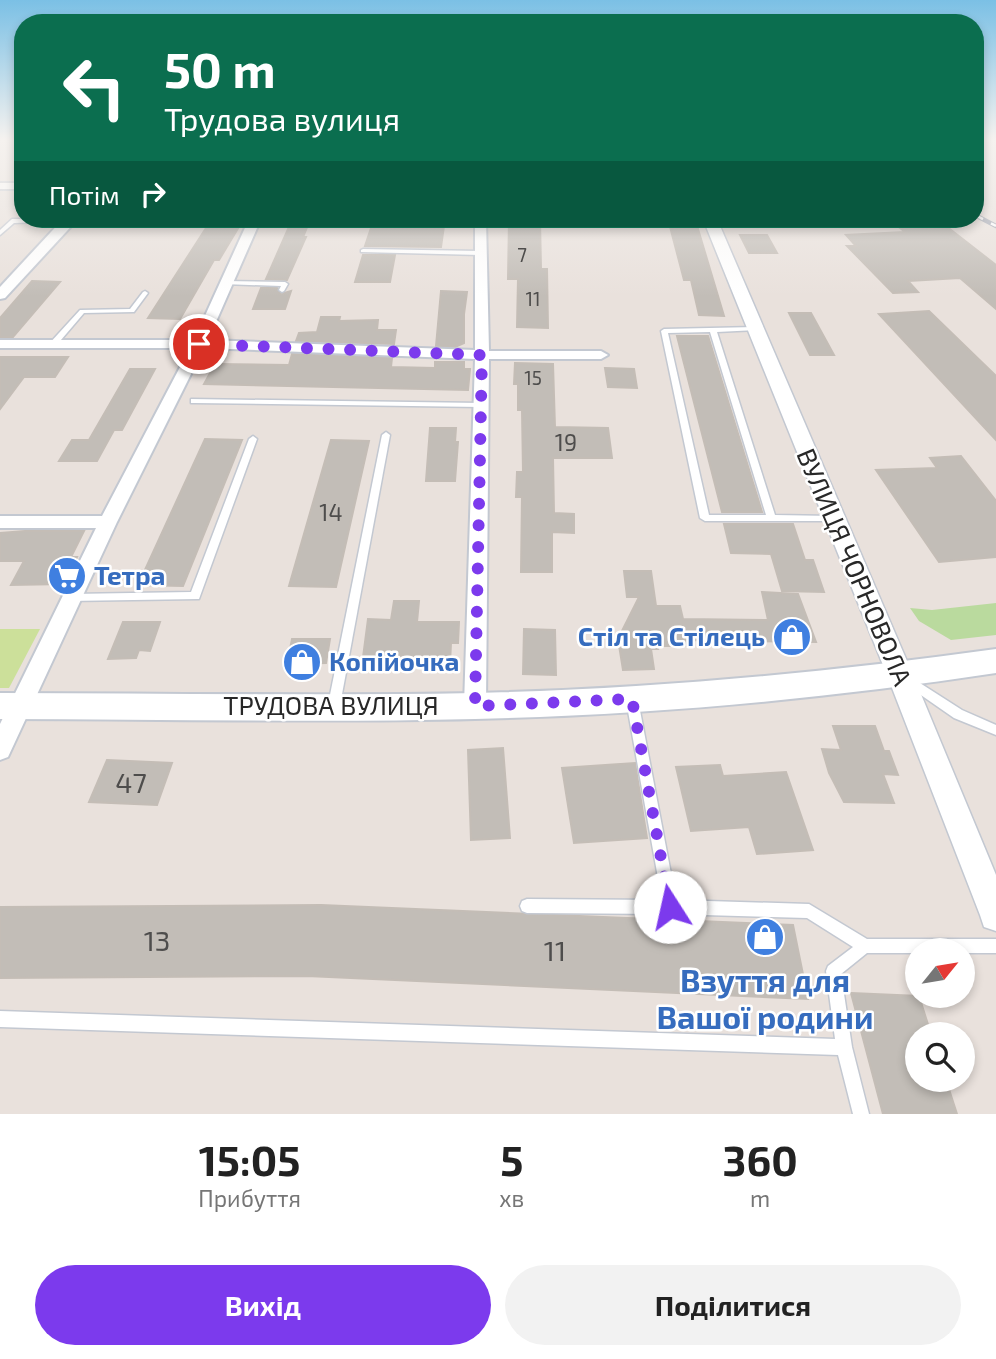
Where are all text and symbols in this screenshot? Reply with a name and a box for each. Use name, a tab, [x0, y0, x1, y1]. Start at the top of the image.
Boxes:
text: 50 m	[164, 39, 276, 98]
icon: left	[49, 42, 140, 133]
text: Трудова вулиця	[164, 99, 400, 137]
icon: right	[134, 175, 172, 213]
text: Потім	[49, 179, 120, 210]
house number: 7	[517, 243, 527, 266]
house number: 11	[525, 287, 541, 310]
pin	[169, 314, 229, 374]
icon: arrive	[180, 325, 218, 363]
house number: 15	[524, 366, 542, 389]
house number: 19	[555, 428, 577, 456]
street label: ВУЛИЦЯ ЧОРНОВОЛА	[791, 443, 919, 689]
house number: 14	[319, 498, 343, 526]
supermarket icon: Тетра	[46, 555, 88, 597]
place label: Тетра	[94, 559, 165, 590]
shop icon: Стіл та Стілець	[771, 616, 813, 658]
place label: Стіл та Стілець	[578, 620, 765, 651]
shop icon: Копійочка	[281, 641, 323, 683]
place label: Копійочка	[329, 645, 459, 676]
street label: ТРУДОВА ВУЛИЦЯ	[223, 689, 439, 720]
house number: 47	[115, 765, 147, 799]
position arrow	[633, 870, 707, 944]
shop icon: Взуття для Вашої родини	[744, 916, 786, 958]
house number: 13	[144, 923, 170, 957]
house number: 11	[544, 933, 566, 967]
north arrow	[905, 938, 975, 1008]
map controls	[905, 938, 975, 1092]
place label: Взуття для Вашої родини	[657, 960, 873, 1035]
button: search	[905, 1022, 975, 1092]
text: 15:05	[199, 1134, 301, 1184]
text: 5	[500, 1134, 523, 1184]
text: 360	[723, 1134, 798, 1184]
text: Прибуття	[198, 1184, 301, 1212]
text: хв	[499, 1184, 524, 1212]
text: m	[750, 1184, 770, 1212]
button: Вихід	[35, 1265, 491, 1345]
button: Поділитися	[505, 1265, 961, 1345]

